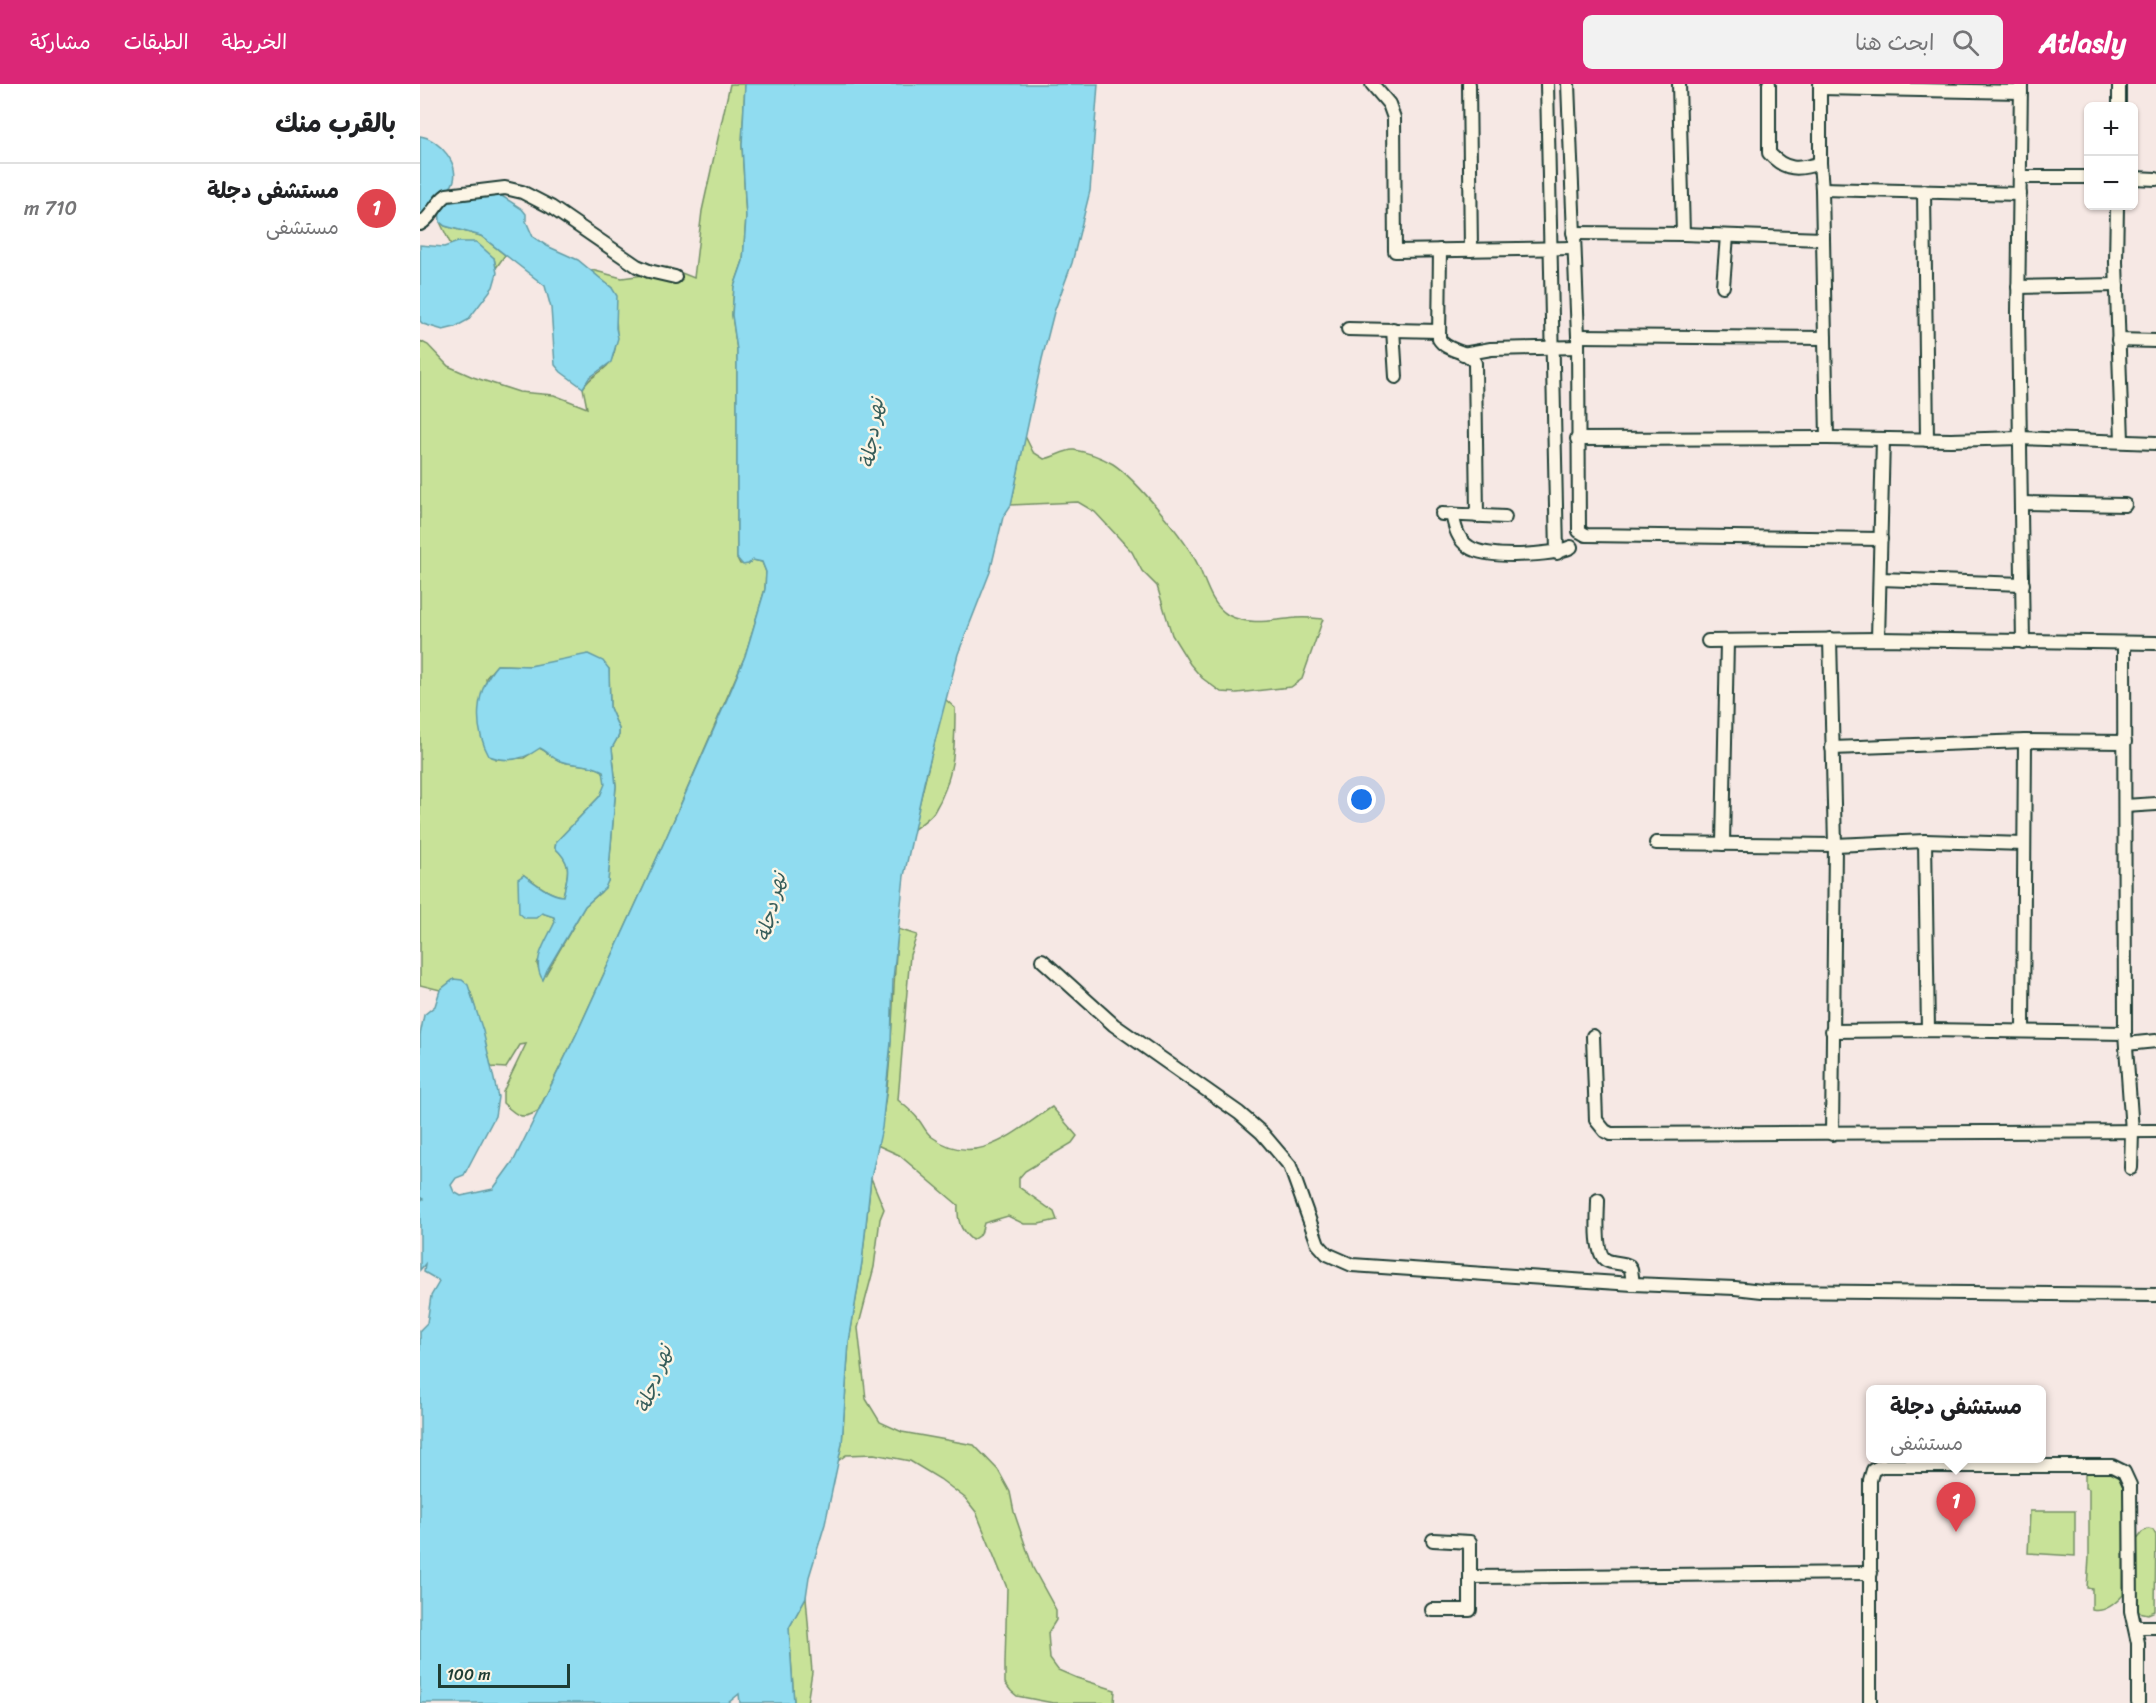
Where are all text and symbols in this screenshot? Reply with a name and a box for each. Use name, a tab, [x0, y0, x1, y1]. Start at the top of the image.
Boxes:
search box	[1583, 15, 2003, 69]
text: Atlasly	[2039, 18, 2126, 67]
text: مشاركة	[30, 23, 91, 61]
text: الطبقات	[124, 23, 189, 61]
text: الخريطة	[222, 23, 287, 61]
text: ابحث هنا	[1855, 23, 1934, 62]
icon: search	[1949, 26, 1982, 59]
text: بالقرب منك	[275, 100, 396, 146]
map controls	[2084, 102, 2138, 210]
button: +	[2084, 102, 2138, 156]
button: −	[2084, 156, 2138, 210]
text: مستشفى دجلة	[207, 171, 339, 210]
text: 710 m	[24, 191, 77, 226]
text: 1	[372, 191, 381, 226]
text: مستشفى	[266, 210, 339, 245]
water label: نهر دجلة	[850, 393, 895, 470]
your location	[1347, 785, 1376, 814]
water label: نهر دجلة	[746, 866, 797, 945]
water label: نهر دجلة	[626, 1338, 683, 1418]
popup	[1866, 1385, 2046, 1463]
text: مستشفى دجلة	[1890, 1387, 2022, 1426]
text: مستشفى	[1890, 1426, 1963, 1461]
pin: 1	[1936, 1482, 1976, 1532]
text: 100 m	[447, 1660, 491, 1689]
scale bar	[438, 1661, 570, 1688]

